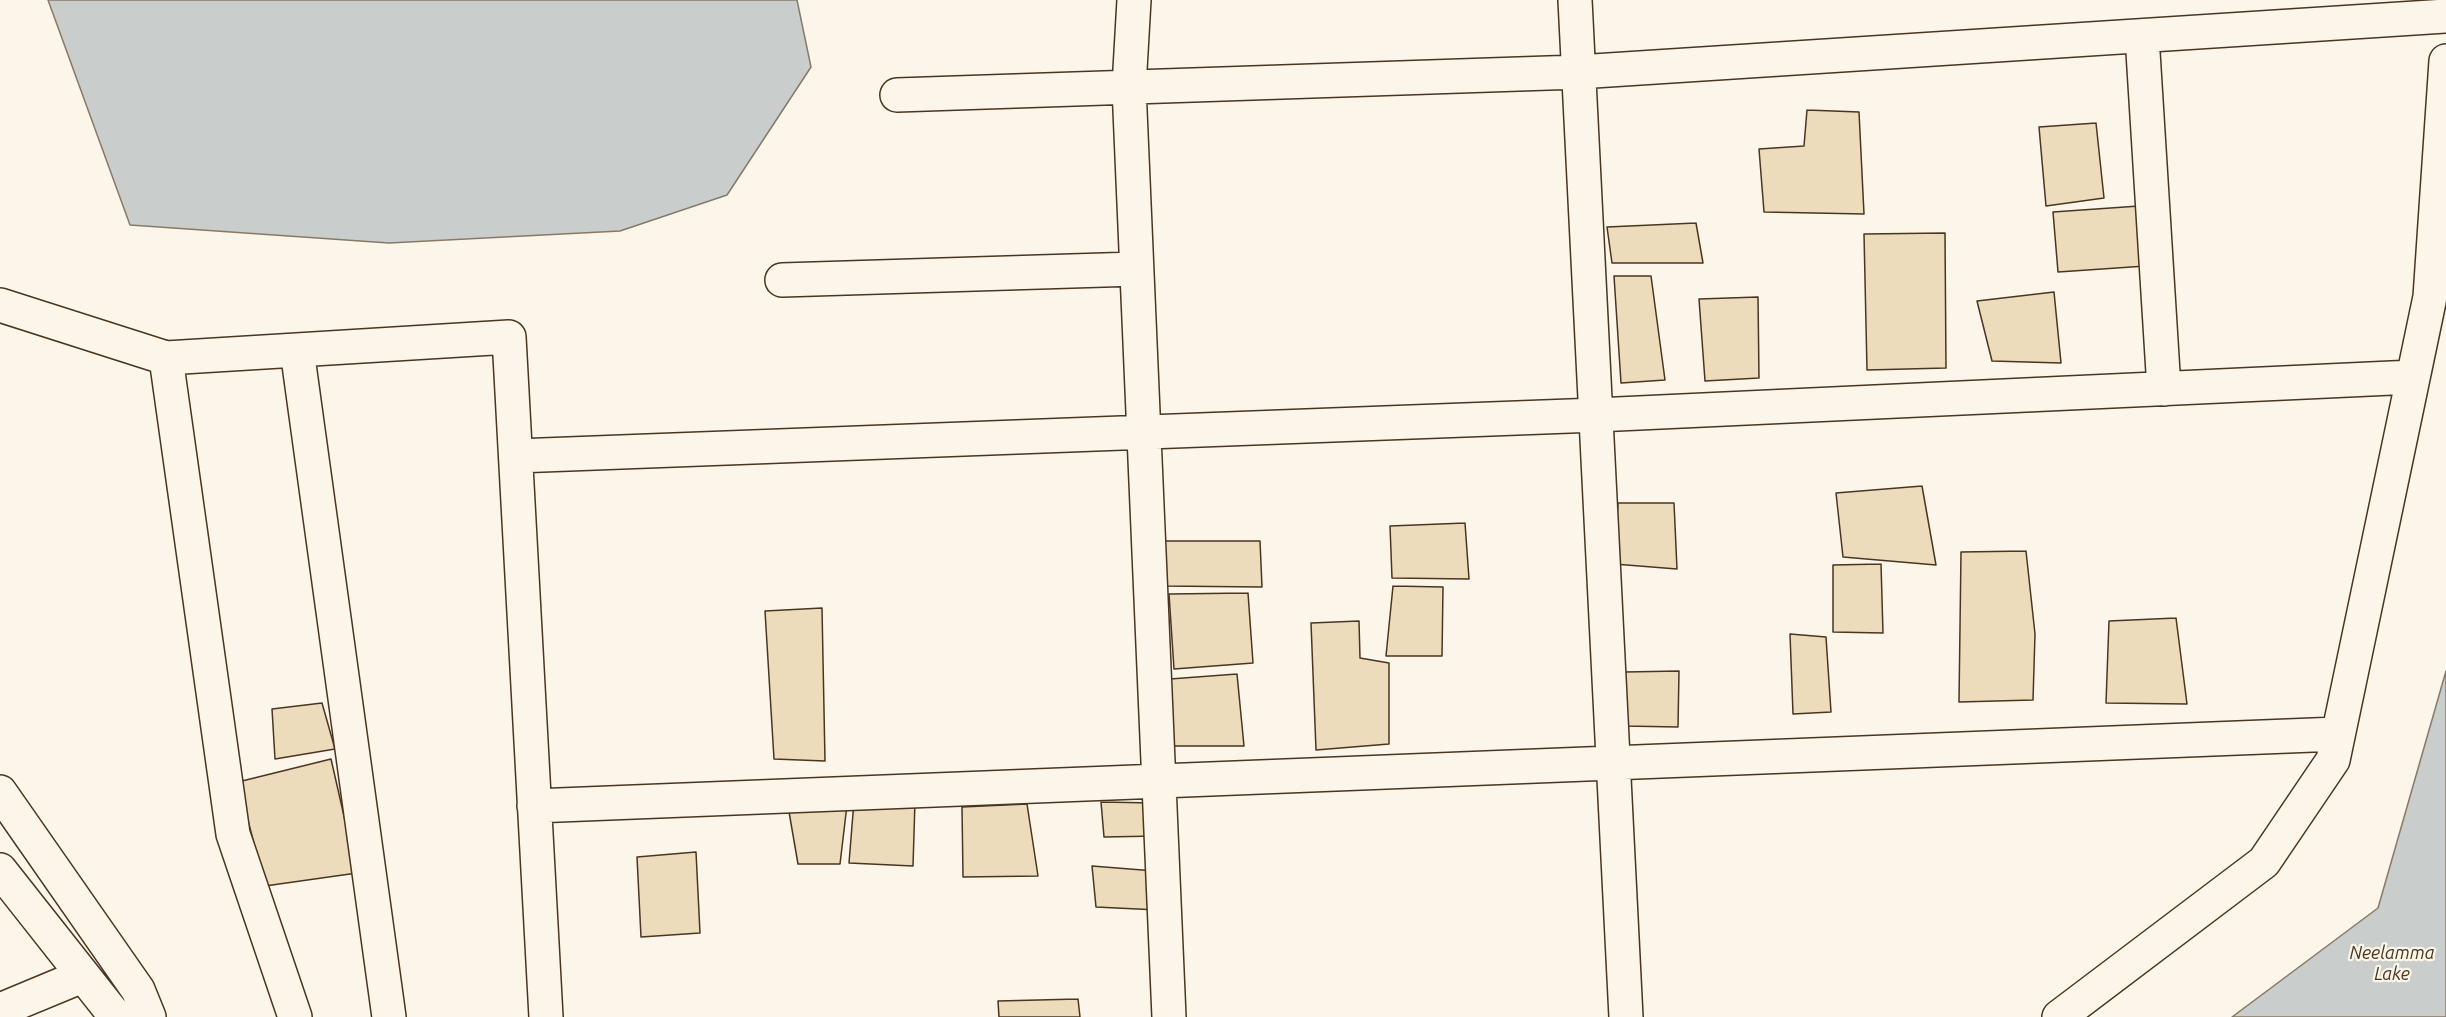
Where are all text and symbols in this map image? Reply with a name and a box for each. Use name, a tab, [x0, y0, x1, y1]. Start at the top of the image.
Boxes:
water label: Neelamma Lake	[2350, 942, 2434, 984]

